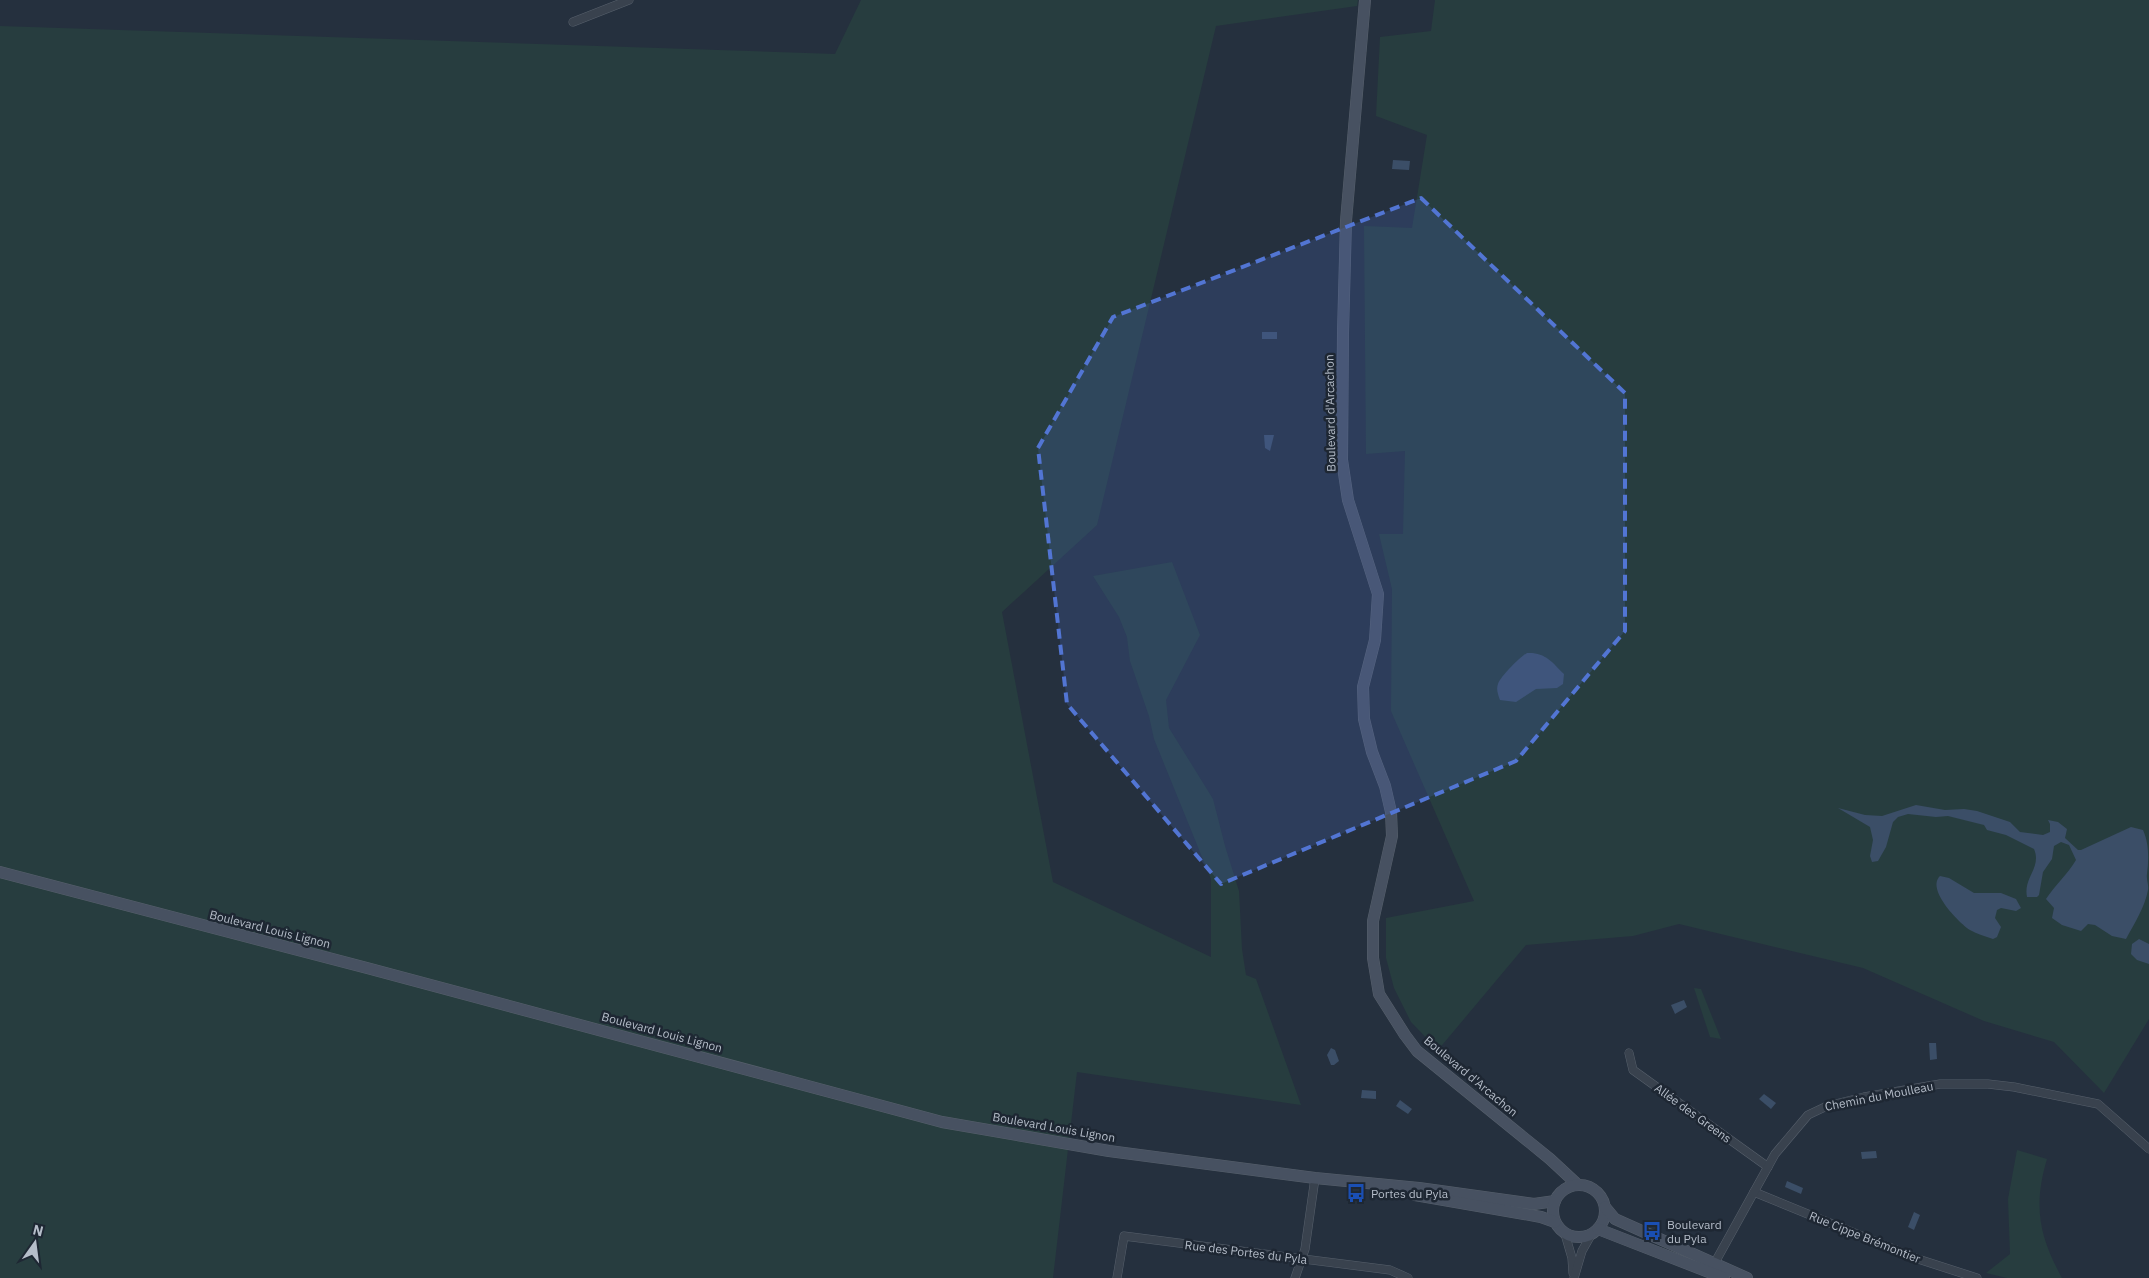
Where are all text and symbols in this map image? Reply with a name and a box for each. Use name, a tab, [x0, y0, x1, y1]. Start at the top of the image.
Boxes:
street label: Boulevard d'Arcachon	[1321, 354, 1339, 472]
street label: Boulevard Louis Lignon	[208, 907, 332, 951]
street label: Boulevard Louis Lignon	[600, 1009, 724, 1055]
street label: Boulevard d'Arcachon	[1421, 1032, 1521, 1120]
street label: Chemin du Moulleau	[1824, 1078, 1934, 1114]
street label: Allée des Greens	[1652, 1080, 1734, 1146]
street label: Boulevard Louis Lignon	[992, 1109, 1116, 1145]
bus stop icon: Portes du Pyla	[1345, 1182, 1367, 1204]
place label: Portes du Pyla	[1371, 1186, 1449, 1201]
street label: Rue Cippe Brémontier	[1807, 1208, 1923, 1266]
place label: Boulevard du Pyla	[1667, 1217, 1722, 1246]
north arrow	[10, 1218, 60, 1268]
text: N	[31, 1220, 45, 1240]
bus stop icon: Boulevard du Pyla	[1641, 1220, 1663, 1242]
street label: Rue des Portes du Pyla	[1184, 1237, 1309, 1267]

